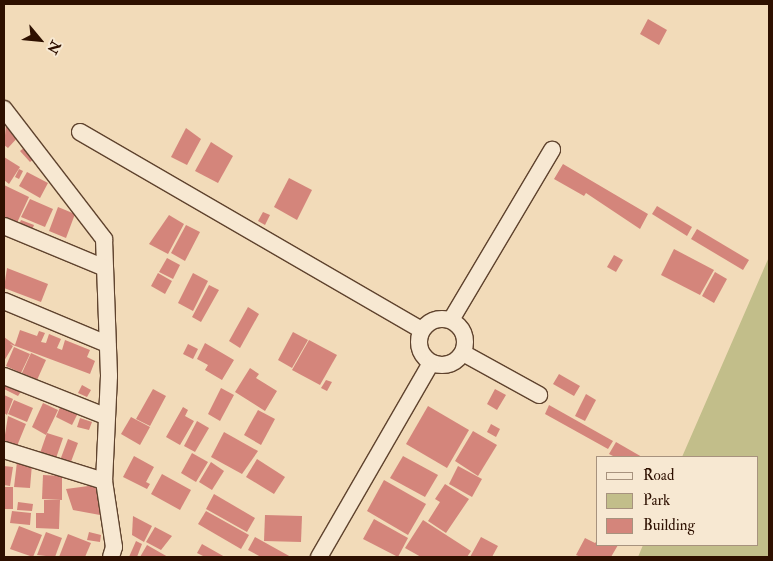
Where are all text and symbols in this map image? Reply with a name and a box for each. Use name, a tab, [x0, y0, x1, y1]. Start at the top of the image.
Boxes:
north arrow	[15, 15, 65, 65]
text: N	[43, 38, 64, 57]
legend	[596, 456, 758, 546]
text: Road	[643, 466, 674, 485]
text: Park	[643, 491, 670, 510]
text: Building	[643, 516, 695, 535]

